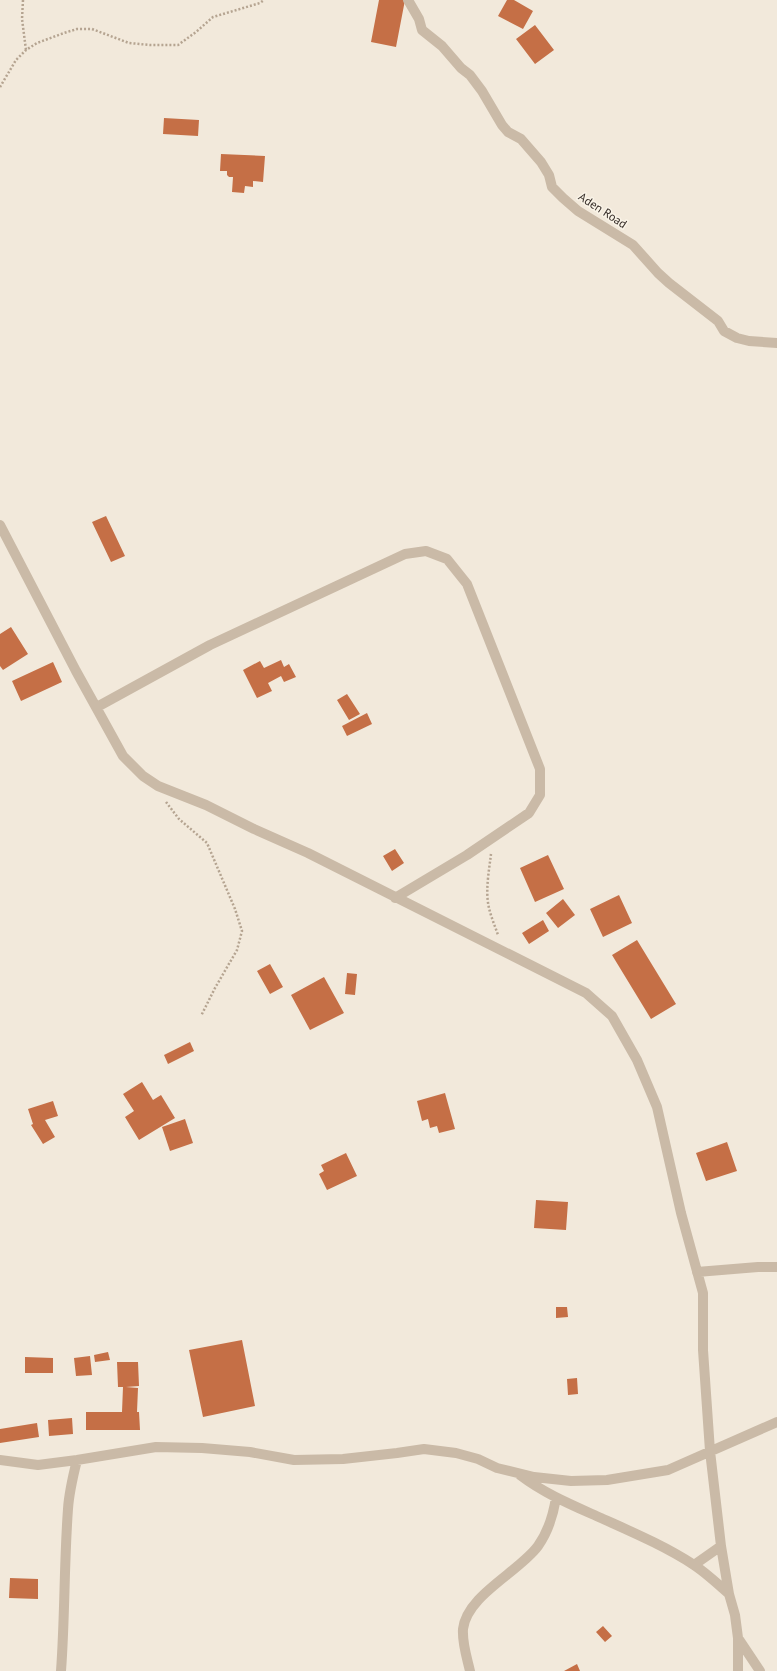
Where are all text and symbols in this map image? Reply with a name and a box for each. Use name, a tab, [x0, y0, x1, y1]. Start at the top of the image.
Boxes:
street label: Aden Road	[576, 189, 630, 231]

